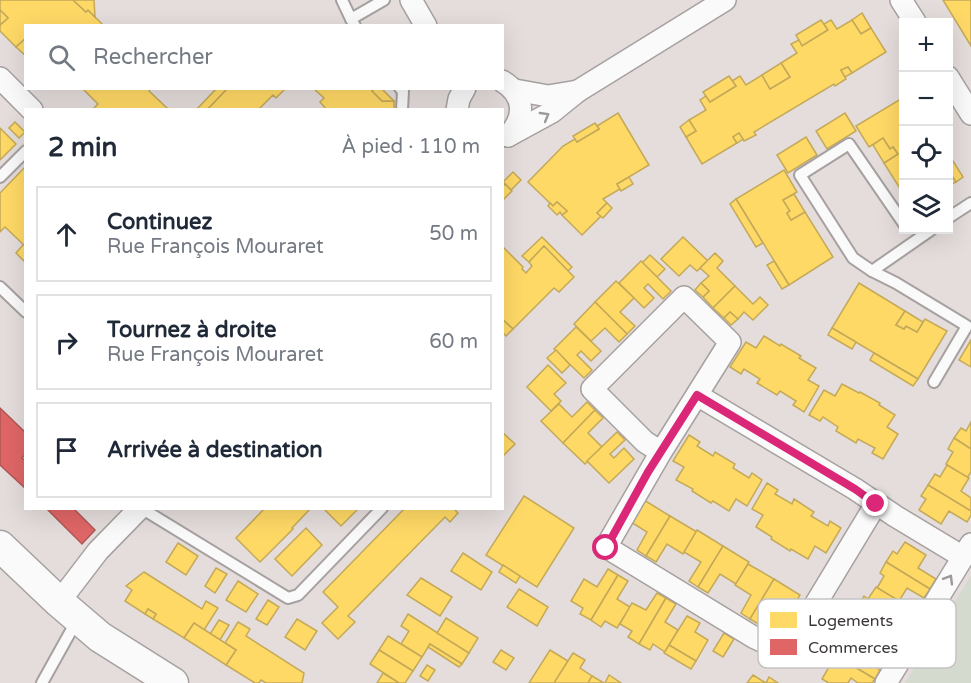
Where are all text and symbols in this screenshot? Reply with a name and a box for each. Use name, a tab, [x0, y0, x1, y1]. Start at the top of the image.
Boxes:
map controls	[899, 18, 953, 234]
button: +	[899, 18, 953, 72]
search box	[24, 24, 504, 90]
icon: search	[45, 41, 78, 74]
text: Rechercher	[93, 44, 213, 70]
button: −	[899, 72, 953, 126]
one-way arrow	[539, 112, 549, 123]
button: locate	[899, 126, 953, 180]
text: 2 min	[48, 132, 117, 163]
text: À pied · 110 m	[342, 135, 480, 159]
button: layers	[899, 180, 953, 234]
text: Continuez	[107, 209, 212, 235]
icon: ahead	[50, 218, 83, 251]
text: 50 m	[429, 222, 478, 246]
text: Rue François Mouraret	[107, 235, 324, 259]
text: Tournez à droite	[107, 317, 276, 343]
icon: right	[50, 326, 83, 359]
text: 60 m	[429, 330, 478, 354]
text: Rue François Mouraret	[107, 343, 324, 367]
icon: arrive	[50, 434, 83, 467]
text: Arrivée à destination	[107, 437, 323, 463]
route end	[862, 490, 888, 516]
route start	[592, 534, 618, 560]
one-way arrow	[942, 575, 954, 585]
legend	[758, 599, 956, 668]
text: Logements	[808, 611, 893, 631]
text: Commerces	[808, 638, 898, 658]

